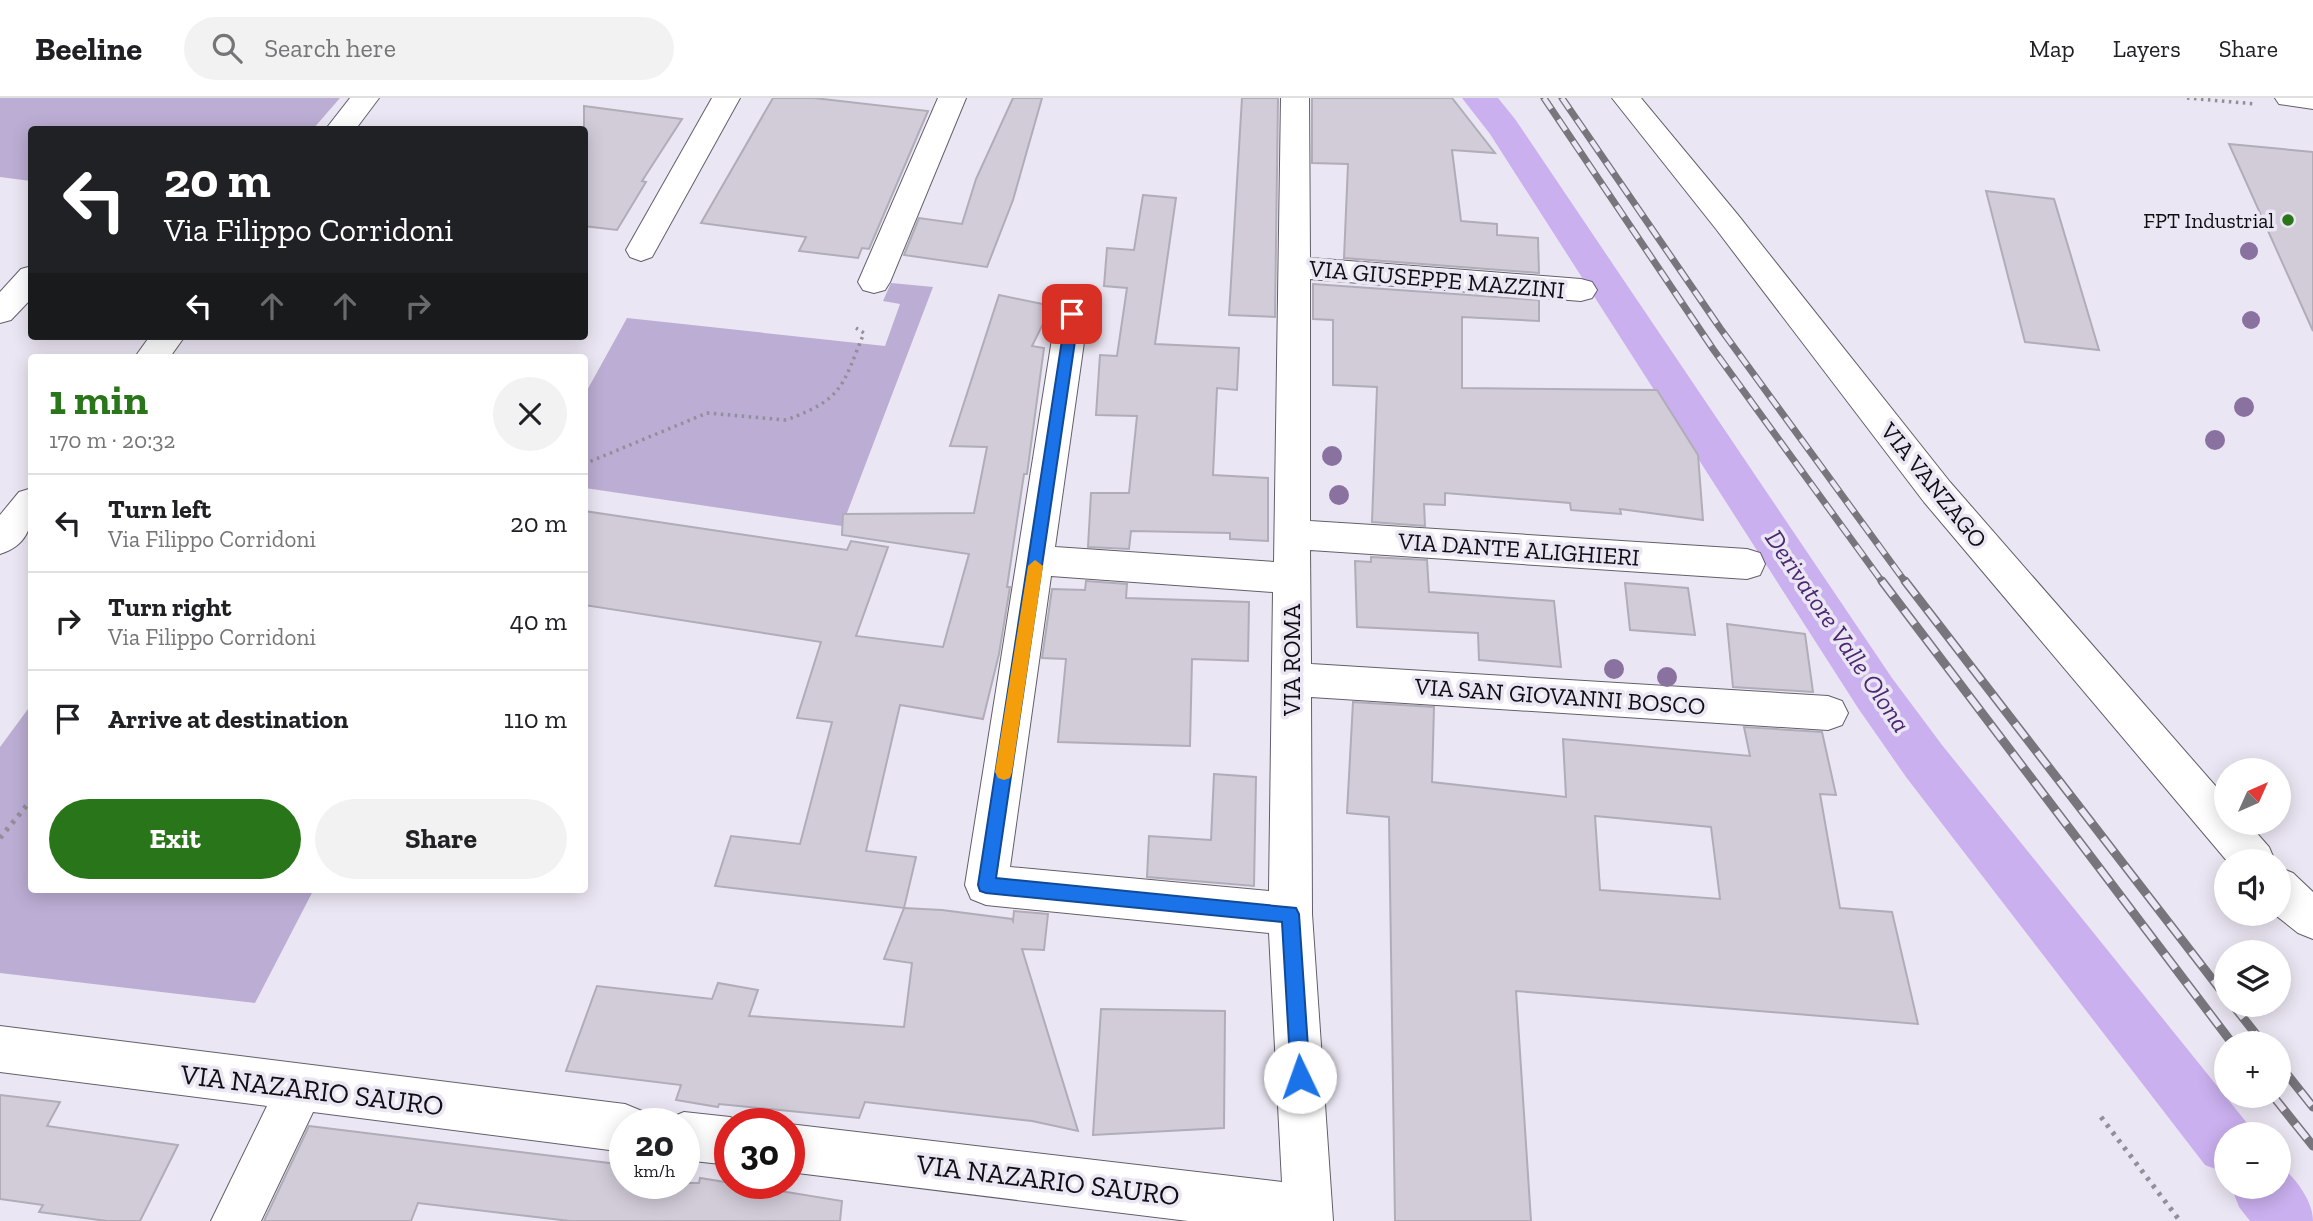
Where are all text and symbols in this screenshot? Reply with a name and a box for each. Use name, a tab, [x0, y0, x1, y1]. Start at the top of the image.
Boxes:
search box	[184, 17, 674, 80]
text: Beeline	[35, 29, 142, 68]
icon: search	[208, 29, 246, 67]
text: Search here	[264, 32, 396, 64]
text: Map	[2029, 34, 2075, 63]
text: Layers	[2113, 34, 2181, 63]
text: Share	[2219, 34, 2278, 63]
text: 20 m	[164, 151, 271, 210]
icon: left	[49, 154, 140, 245]
place label: FPT Industrial	[2143, 208, 2274, 233]
text: Via Filippo Corridoni	[164, 211, 453, 249]
marker: FPT Industrial	[2280, 212, 2296, 228]
street label: VIA GIUSEPPE MAZZINI	[1307, 253, 1566, 305]
pin	[1042, 284, 1102, 344]
icon: left	[180, 287, 218, 325]
icon: ahead	[253, 287, 291, 325]
icon: ahead	[326, 287, 364, 325]
icon: right	[399, 287, 437, 325]
icon: arrive	[1053, 295, 1091, 333]
text: 1 min	[49, 374, 148, 425]
button: close	[493, 377, 567, 451]
street label: VIA VANZAGO	[1874, 416, 1993, 553]
text: 170 m · 20:32	[49, 426, 175, 454]
text: Turn left	[108, 493, 211, 525]
icon: left	[49, 504, 87, 542]
text: 20 m	[510, 507, 567, 539]
water label: Derivatore Valle Olona	[1758, 524, 1918, 738]
text: Via Filippo Corridoni	[108, 525, 316, 553]
street label: VIA DANTE ALIGHIERI	[1396, 526, 1641, 572]
text: Turn right	[108, 591, 231, 623]
icon: right	[49, 602, 87, 640]
street label: VIA ROMA	[1277, 604, 1306, 717]
text: 40 m	[510, 605, 567, 637]
text: Via Filippo Corridoni	[108, 623, 316, 651]
street label: VIA SAN GIOVANNI BOSCO	[1413, 671, 1706, 721]
icon: arrive	[49, 700, 87, 738]
text: Arrive at destination	[108, 703, 348, 735]
text: 110 m	[504, 703, 567, 735]
north arrow	[2214, 758, 2291, 835]
map controls	[2214, 758, 2291, 1199]
button: Exit	[49, 799, 301, 879]
button: Share	[315, 799, 567, 879]
button: sound	[2214, 849, 2291, 926]
button: layers	[2214, 940, 2291, 1017]
button: +	[2214, 1031, 2291, 1108]
position arrow	[1263, 1040, 1337, 1114]
street label: VIA NAZARIO SAURO	[178, 1057, 445, 1123]
speed limit sign: 30	[714, 1108, 805, 1199]
button: −	[2214, 1122, 2291, 1199]
text: 20	[635, 1123, 674, 1165]
street label: VIA NAZARIO SAURO	[914, 1147, 1181, 1213]
text: km/h	[634, 1160, 675, 1182]

